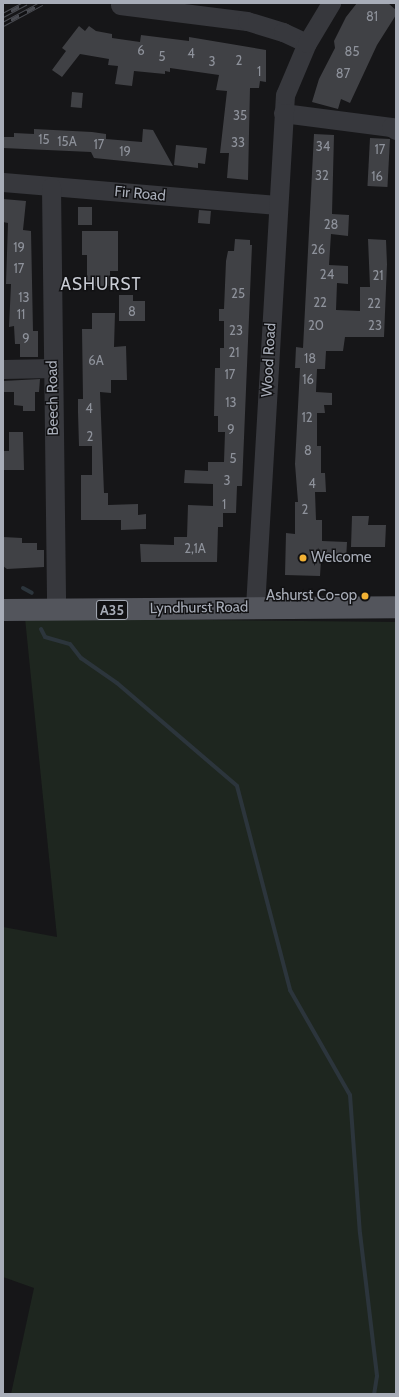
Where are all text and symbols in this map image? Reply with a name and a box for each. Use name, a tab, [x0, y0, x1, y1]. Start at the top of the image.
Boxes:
house number: 81	[366, 8, 378, 24]
house number: 6	[137, 42, 145, 58]
house number: 85	[345, 43, 359, 59]
house number: 4	[187, 45, 195, 61]
house number: 5	[158, 48, 166, 64]
house number: 2	[236, 52, 242, 68]
house number: 3	[208, 53, 216, 69]
house number: 1	[257, 63, 261, 79]
house number: 87	[336, 65, 350, 81]
house number: 35	[233, 107, 247, 123]
house number: 15	[38, 131, 50, 147]
house number: 15A	[57, 133, 77, 149]
house number: 33	[231, 134, 245, 150]
house number: 17	[94, 136, 104, 152]
house number: 34	[316, 138, 330, 154]
house number: 17	[375, 141, 385, 157]
house number: 19	[119, 143, 131, 159]
house number: 32	[315, 167, 329, 183]
house number: 16	[371, 168, 383, 184]
street label: Fir Road	[114, 183, 166, 205]
house number: 28	[324, 216, 338, 232]
house number: 19	[13, 239, 25, 255]
house number: 26	[311, 241, 325, 257]
house number: 17	[14, 260, 24, 276]
house number: 24	[320, 266, 334, 282]
house number: 21	[372, 267, 384, 283]
district label: ASHURST	[61, 275, 141, 295]
house number: 25	[231, 285, 245, 301]
house number: 13	[18, 289, 30, 305]
house number: 22	[313, 294, 327, 310]
house number: 22	[367, 295, 381, 311]
house number: 8	[128, 303, 136, 319]
house number: 11	[17, 306, 25, 322]
house number: 20	[308, 317, 324, 333]
house number: 23	[368, 317, 382, 333]
house number: 23	[229, 322, 243, 338]
street label: Wood Road	[258, 322, 280, 398]
house number: 9	[22, 330, 30, 346]
house number: 21	[228, 344, 240, 360]
house number: 18	[304, 350, 316, 366]
house number: 6A	[88, 352, 104, 368]
street label: Beech Road	[43, 360, 63, 436]
house number: 17	[225, 366, 235, 382]
house number: 16	[302, 371, 314, 387]
house number: 13	[225, 394, 237, 410]
house number: 4	[85, 400, 93, 416]
house number: 12	[301, 409, 313, 425]
house number: 9	[227, 421, 235, 437]
house number: 2	[87, 428, 93, 444]
house number: 8	[304, 442, 312, 458]
house number: 5	[229, 450, 237, 466]
house number: 3	[223, 472, 231, 488]
house number: 4	[308, 475, 316, 491]
house number: 1	[222, 496, 226, 512]
house number: 2	[302, 501, 308, 517]
house number: 2,1A	[184, 540, 206, 556]
place label: Welcome	[311, 549, 372, 567]
marker: Welcome	[298, 553, 308, 563]
place label: Ashurst Co-op	[266, 587, 357, 605]
marker: Ashurst Co-op	[360, 591, 370, 601]
road number: A35	[96, 598, 128, 622]
street label: Lyndhurst Road	[150, 598, 248, 618]

